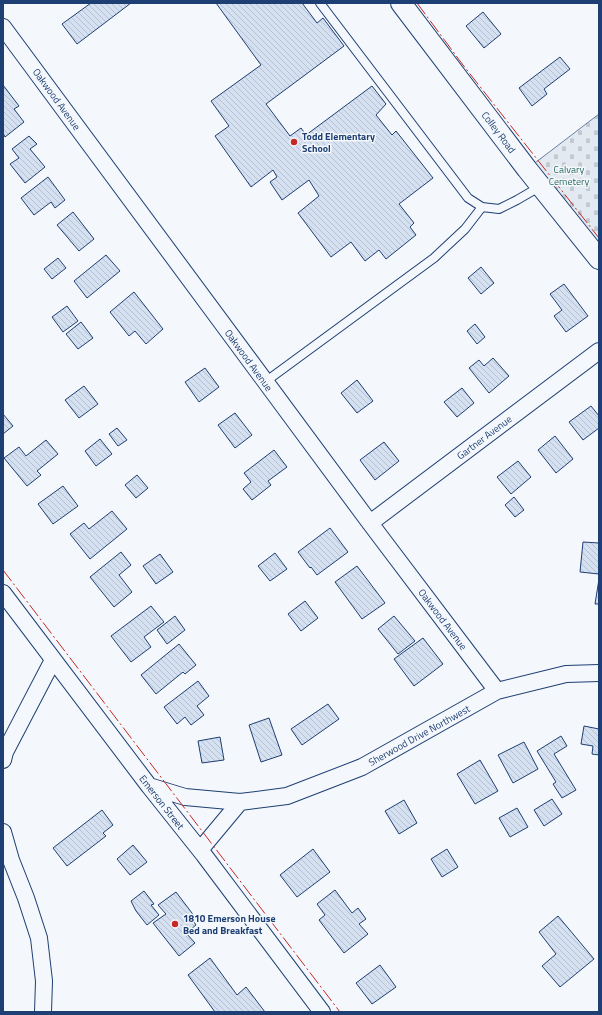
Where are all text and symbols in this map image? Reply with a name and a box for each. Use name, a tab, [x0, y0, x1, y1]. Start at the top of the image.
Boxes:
street label: Oakwood Avenue	[29, 65, 84, 133]
street label: Colley Road	[478, 108, 519, 156]
place label: Todd Elementary School	[302, 129, 375, 156]
marker: Todd Elementary School	[289, 137, 299, 147]
park label: Calvary Cemetery	[549, 162, 589, 189]
street label: Oakwood Avenue	[221, 326, 276, 394]
street label: Gartner Avenue	[454, 412, 515, 463]
street label: Oakwood Avenue	[415, 586, 471, 653]
street label: Sherwood Drive Northwest	[366, 701, 473, 770]
street label: Emerson Street	[135, 772, 188, 833]
place label: 1810 Emerson House Bed and Breakfast	[183, 911, 276, 938]
marker: 1810 Emerson House Bed and Breakfast	[170, 919, 180, 929]

